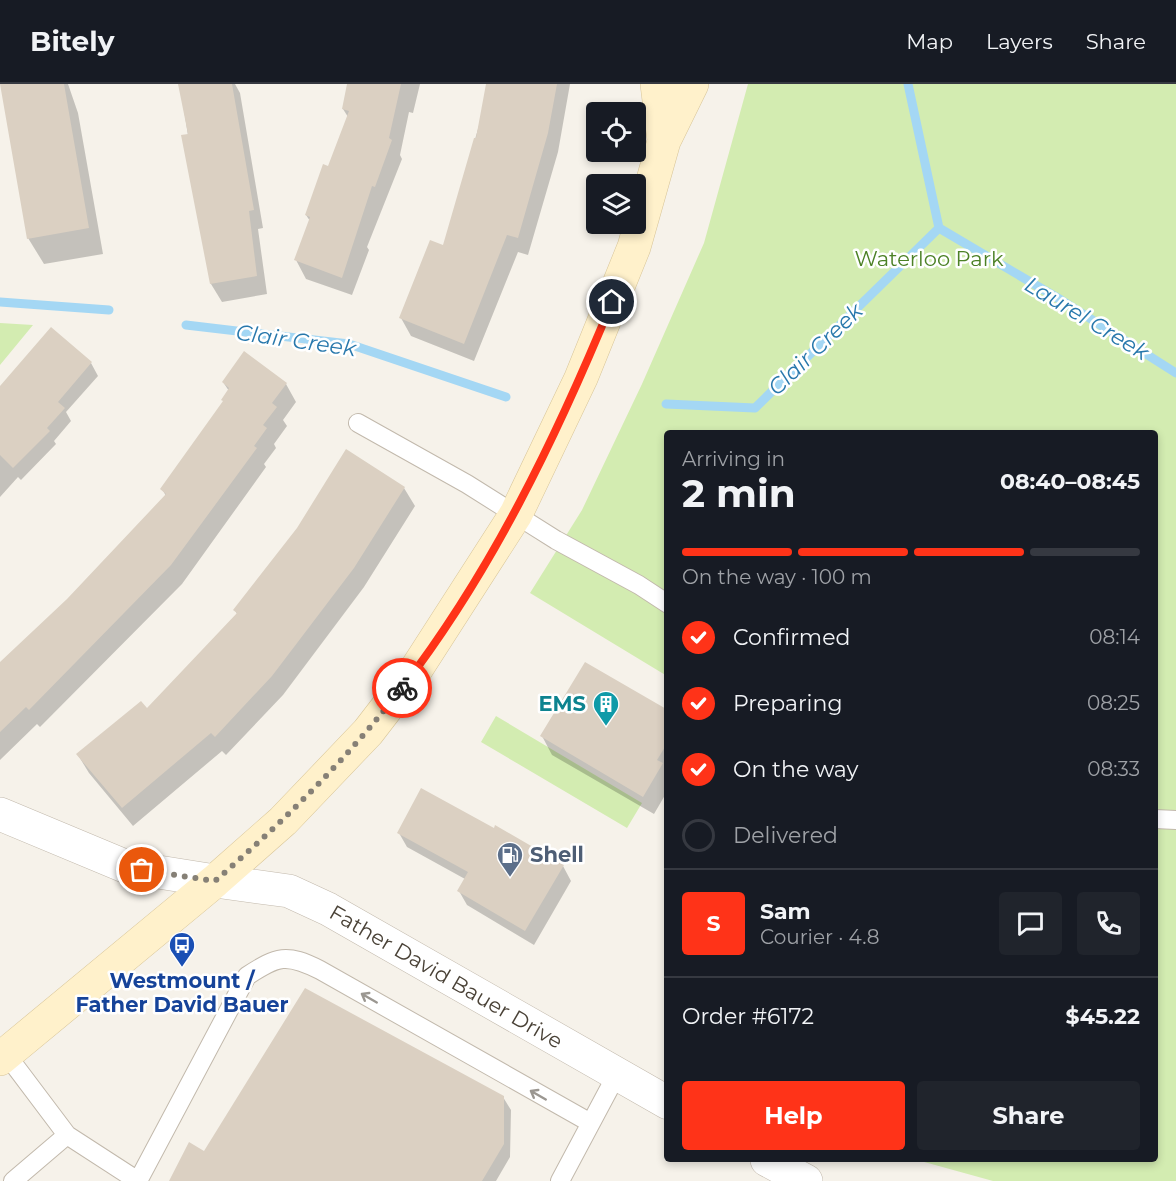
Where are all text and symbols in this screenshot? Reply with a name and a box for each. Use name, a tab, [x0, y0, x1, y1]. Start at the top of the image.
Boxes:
text: Bitely	[30, 24, 114, 58]
text: Map	[906, 29, 953, 54]
text: Layers	[986, 29, 1053, 54]
text: Share	[1086, 29, 1146, 54]
map controls	[586, 102, 646, 234]
button: locate	[586, 102, 646, 162]
button: layers	[586, 174, 646, 234]
park label: Waterloo Park	[854, 246, 1004, 271]
water label: Laurel Creek	[1020, 271, 1154, 367]
pin	[586, 276, 637, 327]
icon: home	[595, 285, 628, 318]
water label: Clair Creek	[762, 297, 869, 401]
water label: Clair Creek	[234, 319, 359, 362]
text: Arriving in	[682, 447, 785, 471]
text: 08:40–08:45	[1000, 468, 1140, 495]
text: 2 min	[682, 469, 796, 517]
text: On the way · 100 m	[682, 565, 872, 589]
icon: check	[682, 621, 715, 654]
text: Confirmed	[733, 624, 850, 651]
text: 08:14	[1089, 625, 1140, 649]
courier	[372, 658, 432, 718]
icon: bike	[386, 672, 419, 705]
icon: check	[682, 687, 715, 720]
building icon: EMS	[591, 689, 621, 727]
text: Preparing	[733, 690, 842, 717]
place label: EMS	[538, 691, 586, 716]
text: 08:25	[1087, 691, 1140, 715]
icon: check	[682, 753, 715, 786]
text: On the way	[733, 756, 858, 783]
text: 08:33	[1087, 757, 1140, 781]
text: Delivered	[733, 822, 838, 849]
fuel station icon: Shell	[495, 840, 525, 878]
place label: Shell	[530, 842, 584, 867]
pin	[116, 844, 167, 895]
icon: bag	[125, 853, 158, 886]
button: chat	[999, 892, 1062, 955]
button: phone	[1077, 892, 1140, 955]
text: Sam	[760, 898, 811, 925]
street label: Father David Bauer Drive	[325, 900, 567, 1054]
text: S	[706, 910, 721, 937]
text: Courier · 4.8	[760, 925, 879, 949]
bus stop icon: Westmount / Father David Bauer	[167, 930, 197, 968]
place label: Westmount / Father David Bauer	[75, 968, 289, 1017]
one-way arrow	[361, 991, 378, 1003]
text: Order #6172	[682, 1003, 814, 1030]
text: $45.22	[1066, 1003, 1140, 1030]
button: Help	[682, 1081, 905, 1150]
button: Share	[917, 1081, 1140, 1150]
one-way arrow	[530, 1089, 547, 1101]

